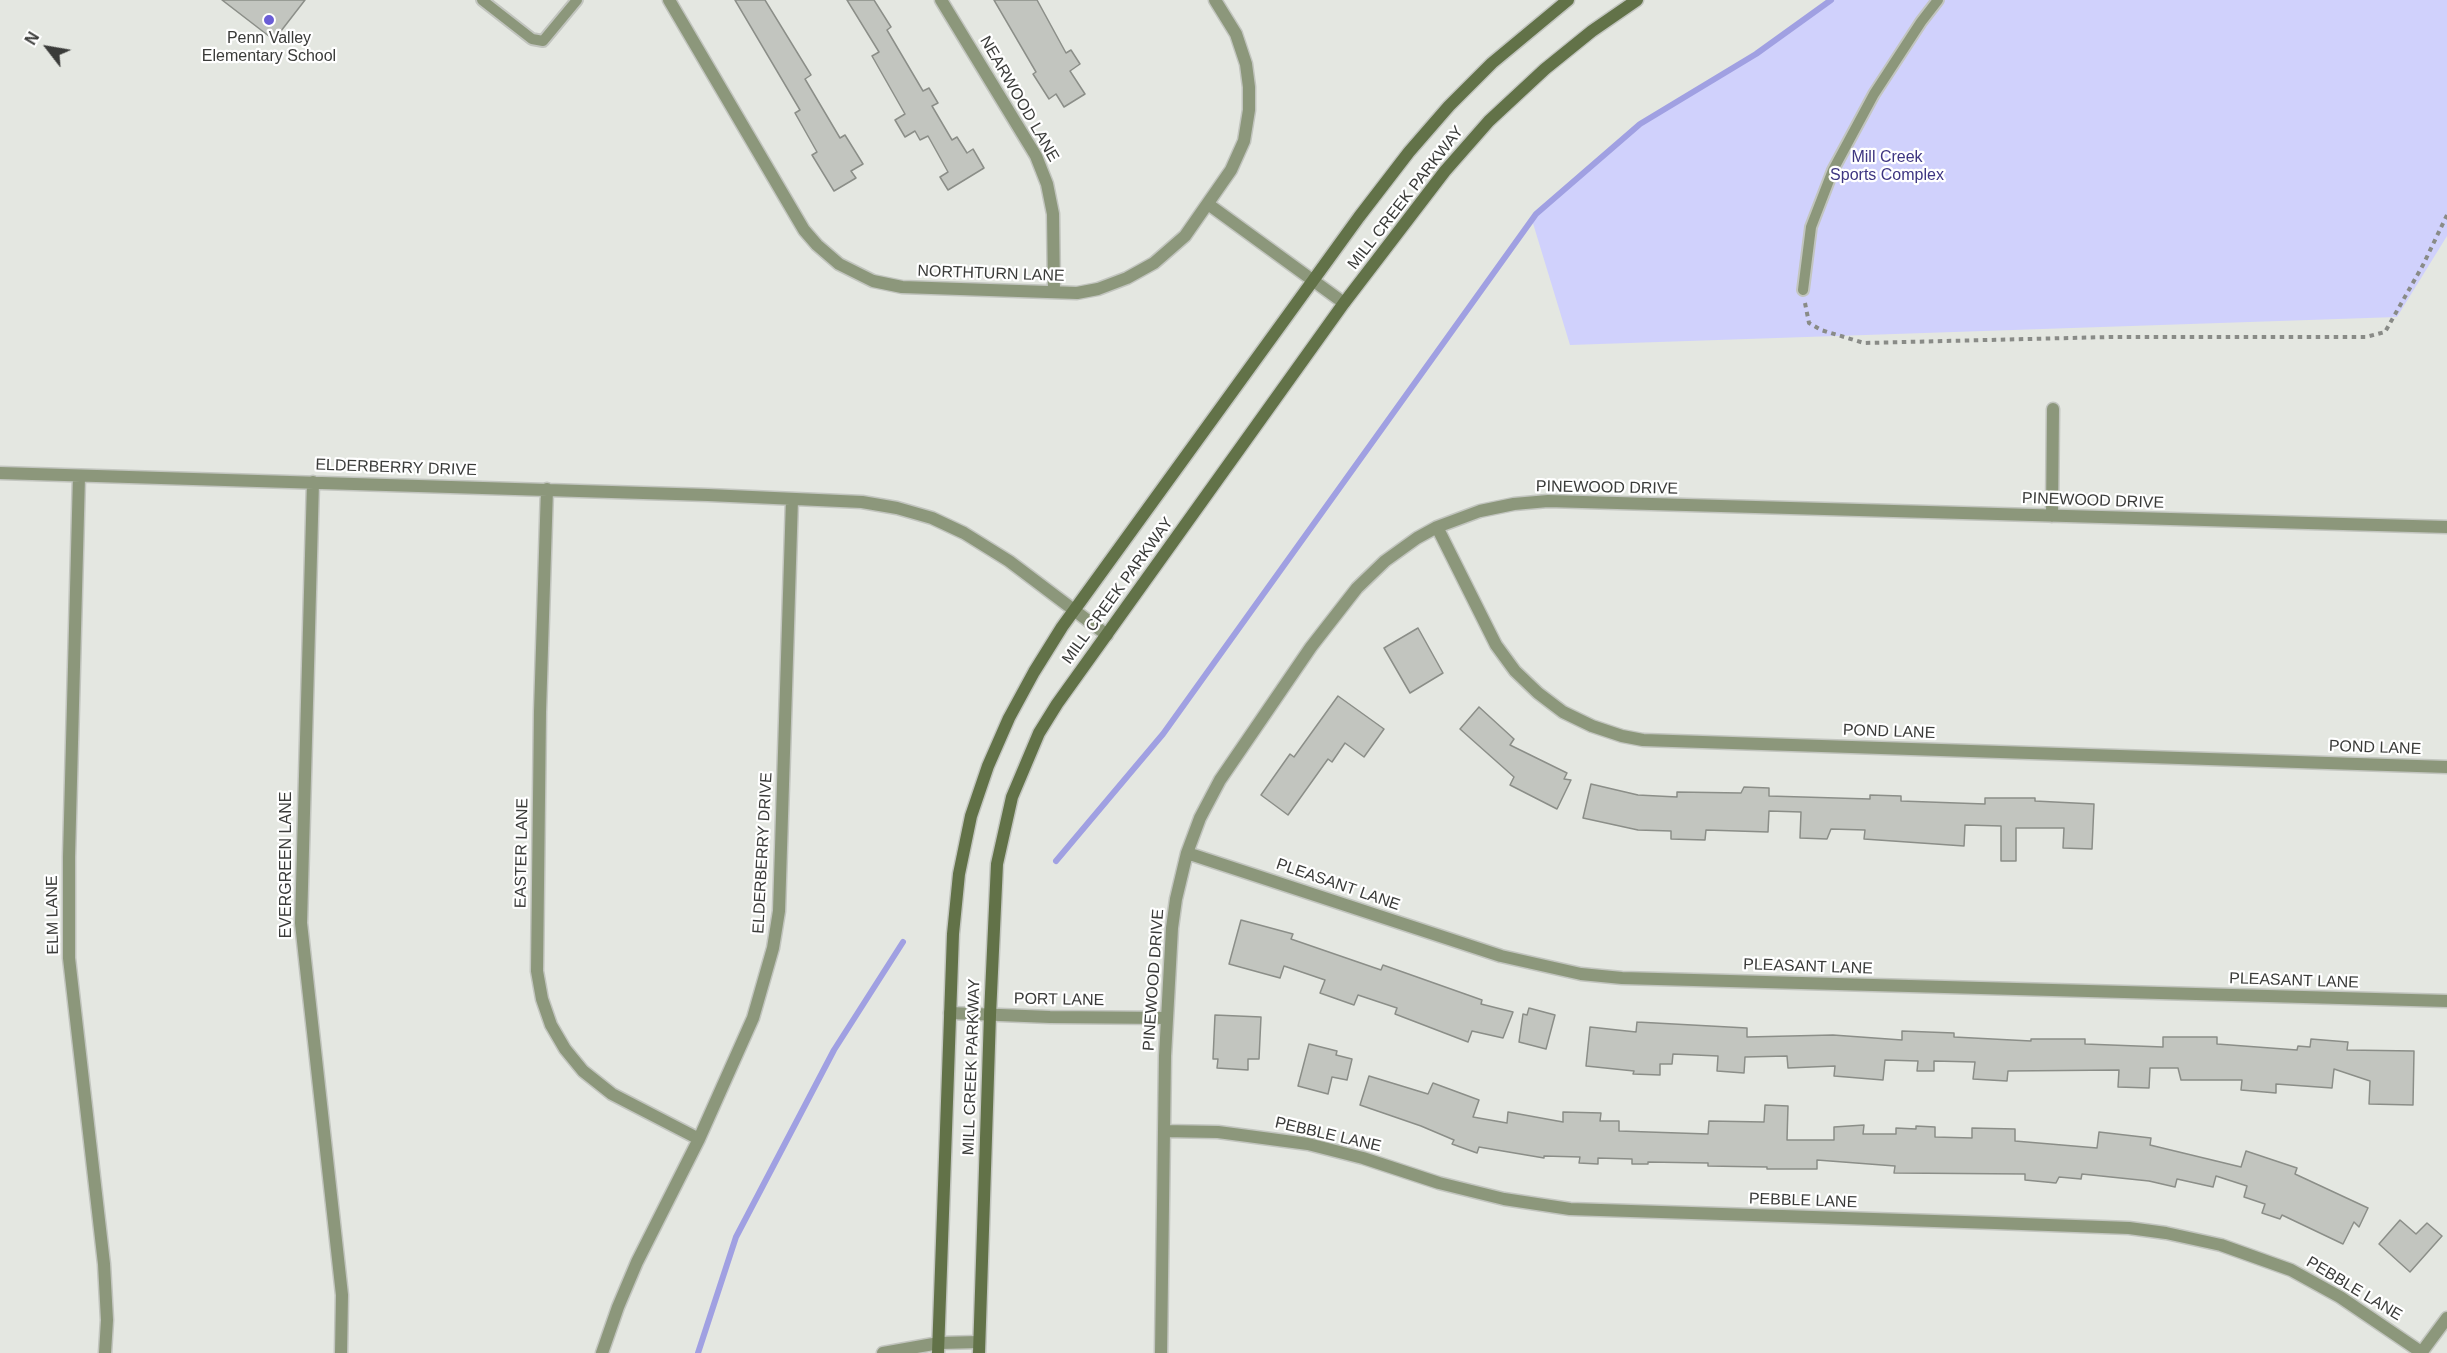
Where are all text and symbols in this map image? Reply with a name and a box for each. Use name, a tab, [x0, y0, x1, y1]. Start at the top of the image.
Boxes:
marker: Penn Valley Elementary School	[262, 13, 276, 27]
north arrow	[18, 18, 78, 78]
text: N	[22, 29, 42, 48]
place label: Penn Valley Elementary School	[202, 29, 336, 67]
street label: NEARWOOD LANE	[975, 33, 1063, 165]
street label: MILL CREEK PARKWAY	[1344, 122, 1468, 274]
park label: Mill Creek Sports Complex	[1830, 148, 1944, 186]
street label: NORTHTURN LANE	[917, 262, 1065, 286]
street label: ELDERBERRY DRIVE	[315, 456, 477, 480]
street label: PINEWOOD DRIVE	[1536, 477, 1678, 499]
street label: PINEWOOD DRIVE	[2022, 489, 2164, 513]
street label: MILL CREEK PARKWAY	[1058, 514, 1178, 668]
street label: POND LANE	[1842, 721, 1936, 743]
street label: POND LANE	[2328, 737, 2422, 759]
street label: ELDERBERRY DRIVE	[749, 772, 777, 934]
street label: EVERGREEN LANE	[277, 792, 297, 938]
street label: EASTER LANE	[511, 798, 533, 908]
street label: PLEASANT LANE	[1273, 855, 1403, 915]
street label: ELM LANE	[43, 875, 63, 955]
street label: PINEWOOD DRIVE	[1139, 908, 1169, 1052]
street label: PLEASANT LANE	[1743, 955, 1873, 979]
street label: PLEASANT LANE	[2229, 969, 2359, 993]
street label: MILL CREEK PARKWAY	[959, 978, 985, 1156]
street label: PORT LANE	[1014, 990, 1104, 1010]
street label: PEBBLE LANE	[1273, 1113, 1383, 1157]
street label: PEBBLE LANE	[1748, 1190, 1858, 1212]
street label: PEBBLE LANE	[2303, 1253, 2405, 1325]

